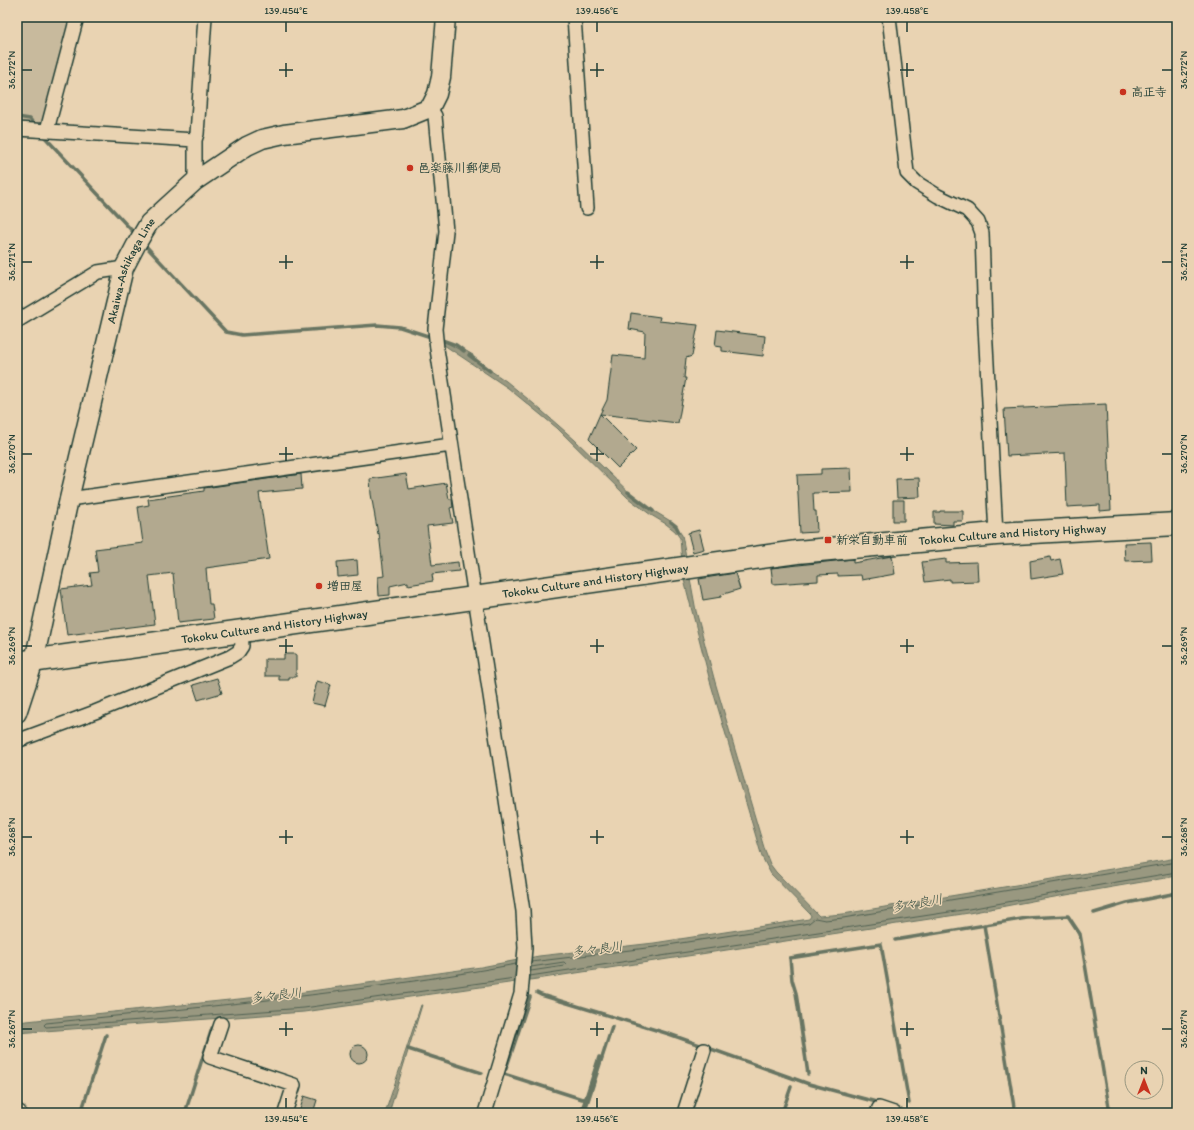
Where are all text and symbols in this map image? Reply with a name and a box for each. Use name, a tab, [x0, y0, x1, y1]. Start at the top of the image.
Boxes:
text: 139.454°E	[264, 4, 308, 17]
text: 139.456°E	[576, 4, 619, 17]
text: 139.458°E	[886, 4, 929, 17]
text: 36.272°N	[5, 51, 18, 89]
text: 36.272°N	[1177, 51, 1190, 89]
place label: 高正寺	[1131, 85, 1167, 99]
marker: 高正寺	[1118, 87, 1128, 97]
place label: 邑楽藤川郵便局	[418, 161, 502, 175]
marker: 邑楽藤川郵便局	[405, 163, 415, 173]
street label: Akaiwa-Ashikaga Line	[104, 214, 158, 325]
text: 36.271°N	[5, 243, 18, 281]
text: 36.271°N	[1177, 243, 1190, 281]
text: 36.270°N	[5, 434, 18, 474]
text: 36.270°N	[1177, 434, 1190, 474]
street label: Tokoku Culture and History Highway	[918, 521, 1107, 548]
place label: 新栄自動車前	[836, 533, 908, 547]
marker: 新栄自動車前	[823, 535, 833, 545]
street label: Tokoku Culture and History Highway	[501, 561, 690, 601]
place label: 増田屋	[327, 579, 363, 593]
marker: 増田屋	[314, 581, 324, 591]
street label: Tokoku Culture and History Highway	[180, 606, 369, 647]
text: 36.269°N	[5, 626, 18, 665]
text: 36.269°N	[1177, 626, 1190, 665]
text: 36.268°N	[5, 817, 18, 856]
text: 36.268°N	[1177, 817, 1190, 856]
water label: 多々良川	[890, 891, 944, 915]
water label: 多々良川	[570, 938, 624, 960]
water label: 多々良川	[249, 984, 303, 1006]
text: 36.267°N	[5, 1010, 18, 1048]
text: 36.267°N	[1177, 1010, 1190, 1048]
north arrow	[1124, 1060, 1164, 1100]
text: N	[1140, 1064, 1148, 1077]
text: 139.454°E	[264, 1112, 308, 1125]
text: 139.456°E	[576, 1112, 619, 1125]
text: 139.458°E	[886, 1112, 929, 1125]

